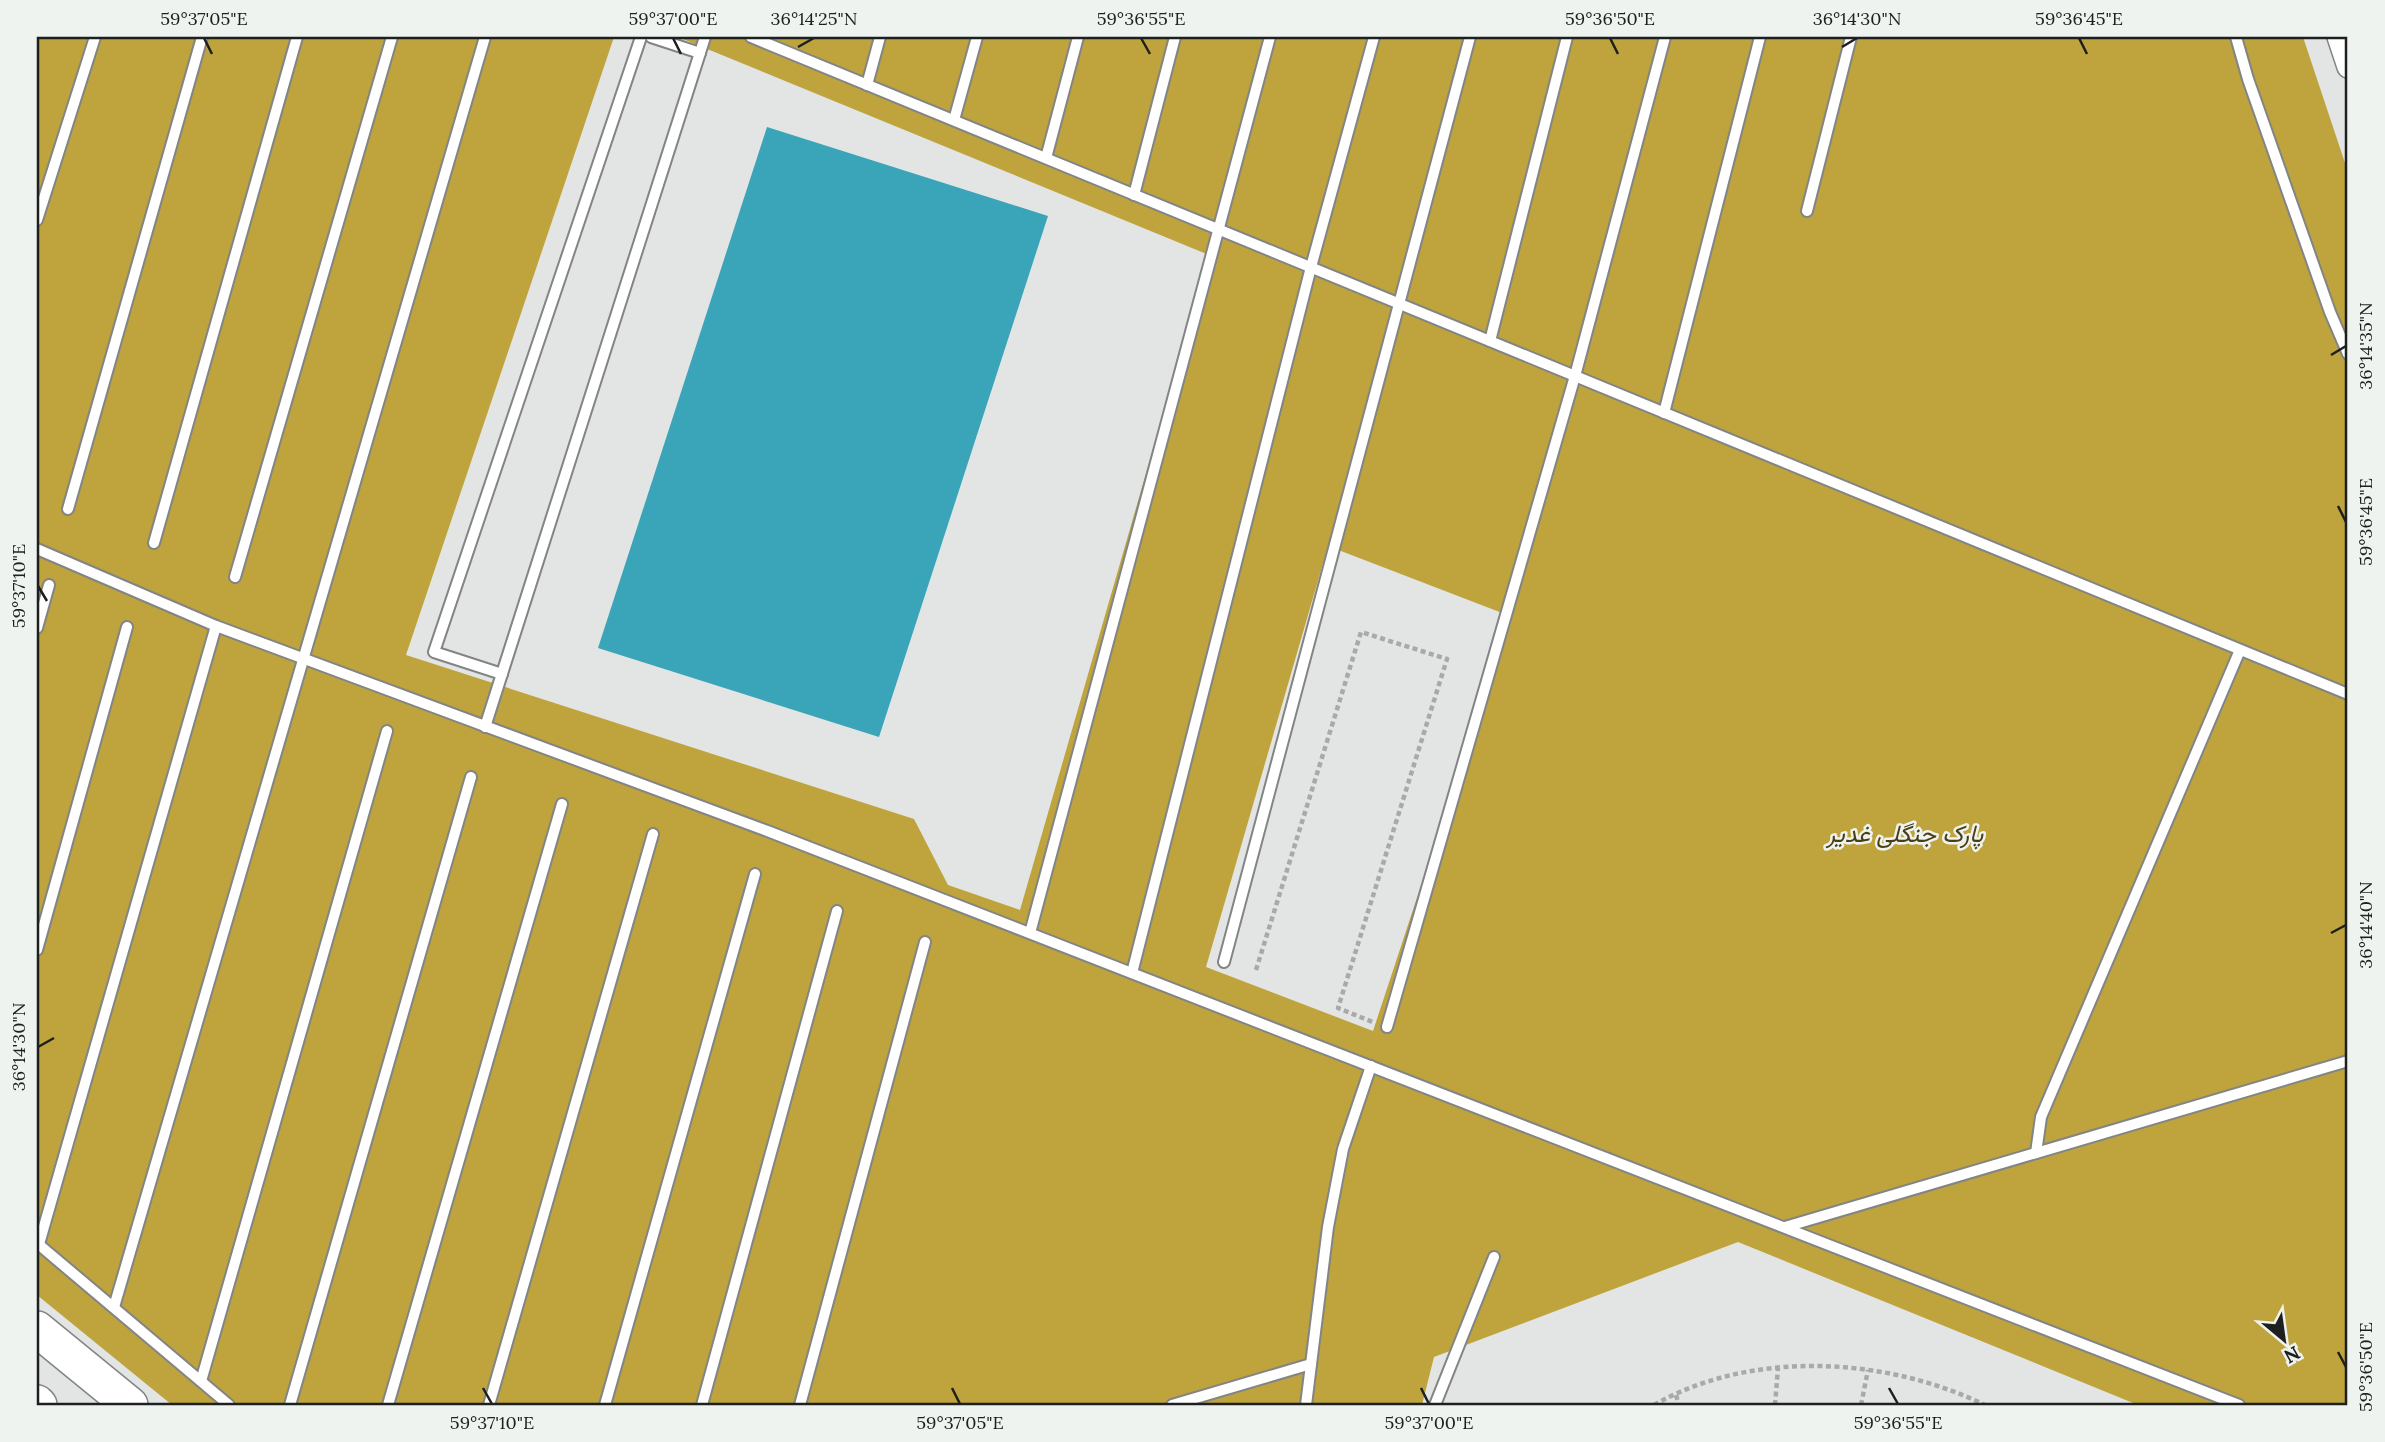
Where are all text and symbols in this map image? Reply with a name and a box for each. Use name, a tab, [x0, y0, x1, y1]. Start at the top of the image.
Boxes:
text: 59°37'05"E	[160, 7, 248, 30]
text: 59°37'00"E	[629, 7, 717, 30]
text: 36°14'25"N	[771, 7, 857, 30]
text: 59°36'55"E	[1097, 7, 1185, 30]
text: 59°36'50"E	[1565, 7, 1655, 30]
text: 36°14'30"N	[1813, 7, 1901, 30]
text: 59°36'45"E	[2035, 7, 2123, 30]
text: 36°14'35"N	[2354, 302, 2377, 390]
text: 59°36'45"E	[2354, 478, 2377, 566]
text: 59°37'10"E	[7, 544, 30, 628]
park label: پارک جنگلی غدیر	[1825, 818, 1983, 850]
text: 36°14'40"N	[2354, 881, 2377, 969]
text: 36°14'30"N	[7, 1003, 30, 1091]
north arrow	[2248, 1306, 2318, 1376]
text: 59°36'50"E	[2354, 1322, 2377, 1412]
text: N	[2280, 1341, 2304, 1369]
text: 59°37'10"E	[450, 1411, 534, 1434]
text: 59°37'05"E	[916, 1411, 1004, 1434]
text: 59°37'00"E	[1385, 1411, 1473, 1434]
text: 59°36'55"E	[1854, 1411, 1942, 1434]

